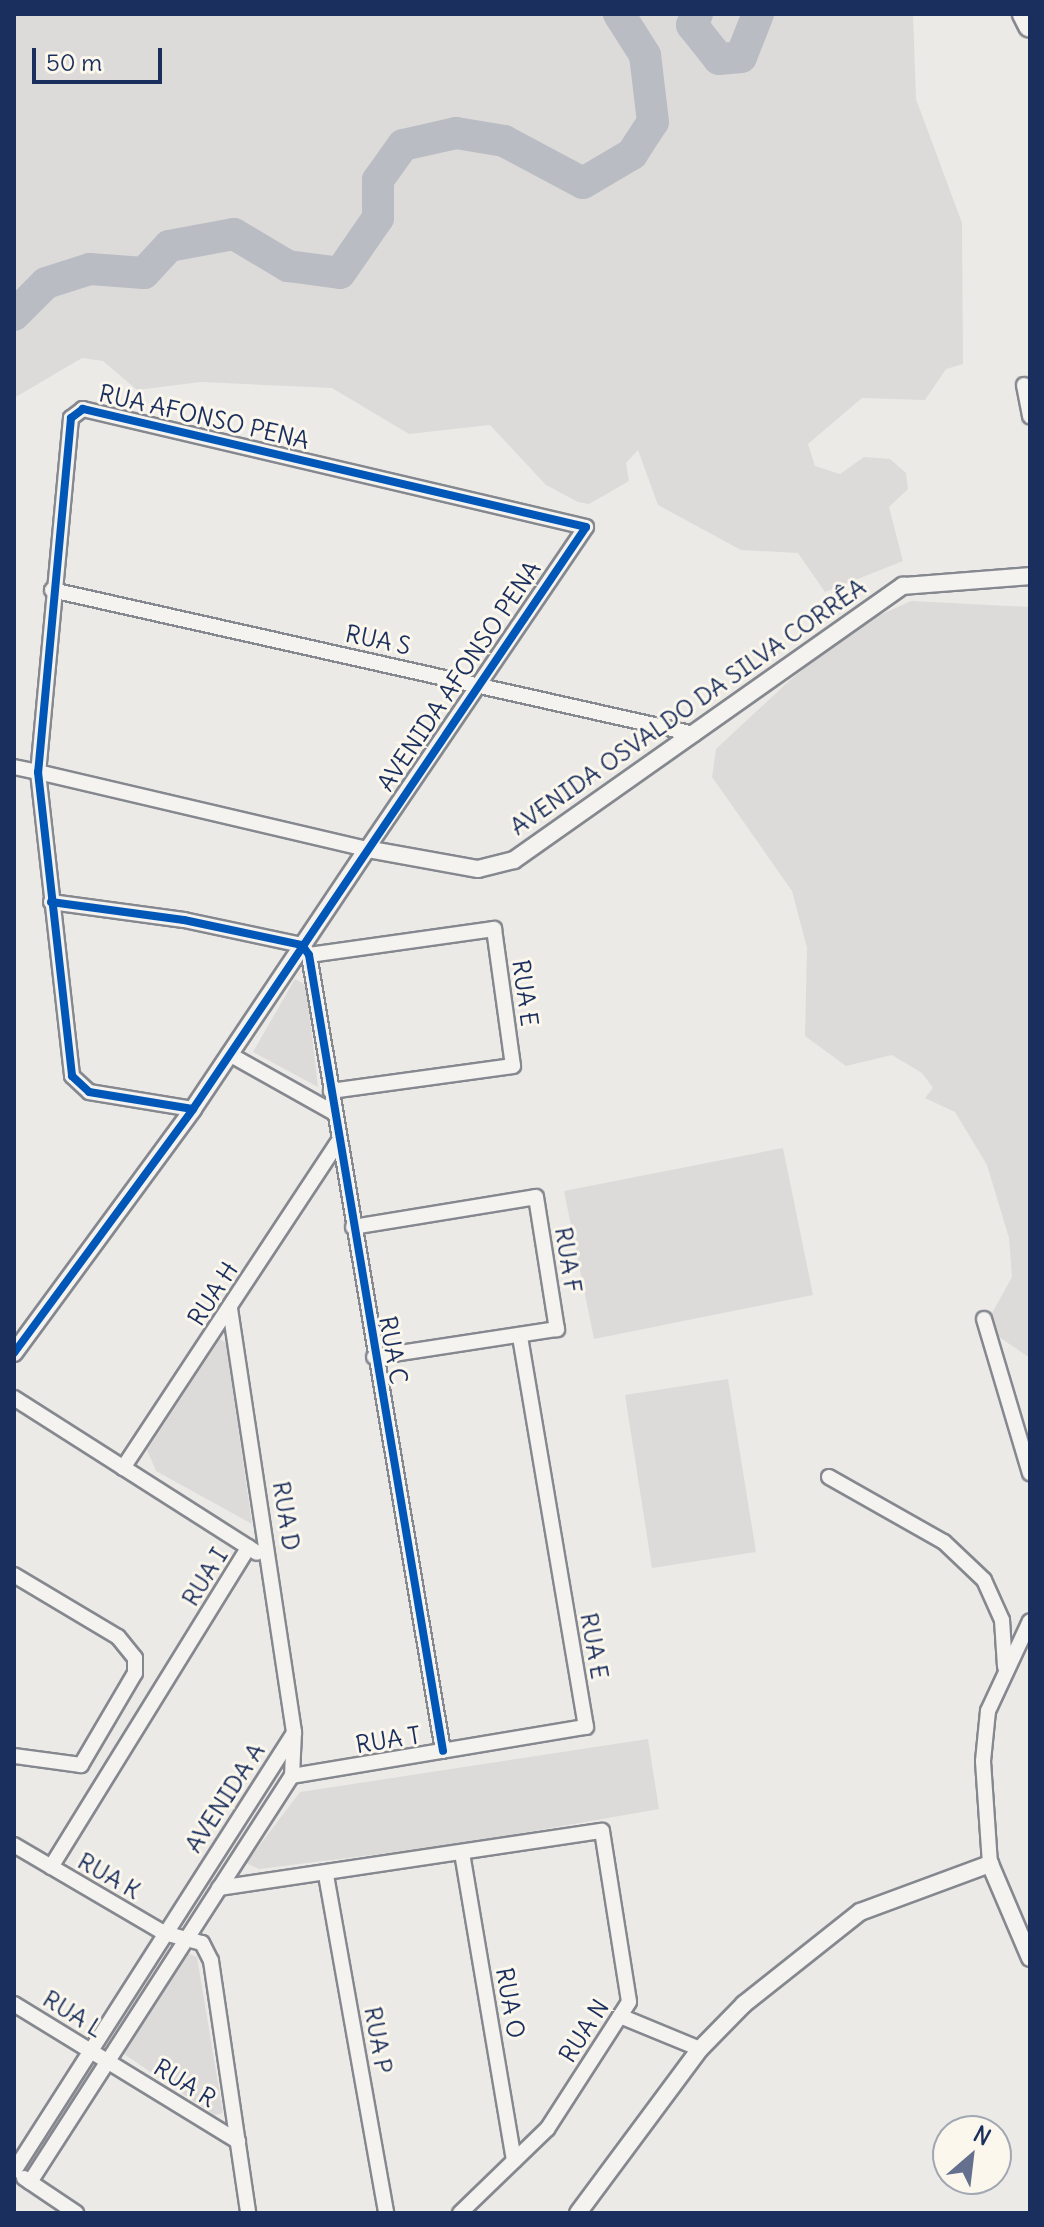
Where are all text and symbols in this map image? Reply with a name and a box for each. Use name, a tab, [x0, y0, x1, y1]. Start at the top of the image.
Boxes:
scale bar	[36, 32, 166, 82]
text: 50 m	[46, 47, 102, 77]
street label: RUA AFONSO PENA	[96, 379, 312, 455]
street label: AVENIDA AFONSO PENA	[371, 556, 547, 796]
street label: AVENIDA OSVALDO DA SILVA CORRÊA	[505, 573, 871, 841]
street label: RUA S	[343, 619, 413, 661]
street label: RUA E	[506, 958, 544, 1028]
street label: RUA F	[549, 1225, 587, 1295]
street label: RUA H	[182, 1257, 244, 1331]
street label: RUA C	[373, 1314, 413, 1386]
street label: RUA D	[266, 1479, 306, 1553]
street label: RUA I	[176, 1543, 234, 1611]
street label: RUA E	[574, 1611, 614, 1681]
street label: RUA T	[353, 1721, 423, 1759]
street label: AVENIDA A	[179, 1738, 271, 1858]
street label: RUA K	[73, 1847, 145, 1905]
street label: RUA O	[490, 1965, 530, 2041]
street label: RUA L	[37, 1984, 109, 2044]
street label: RUA N	[553, 1994, 615, 2068]
street label: RUA P	[358, 2004, 398, 2076]
street label: RUA R	[149, 2053, 221, 2113]
north arrow	[932, 2115, 1012, 2195]
text: N	[969, 2120, 996, 2152]

